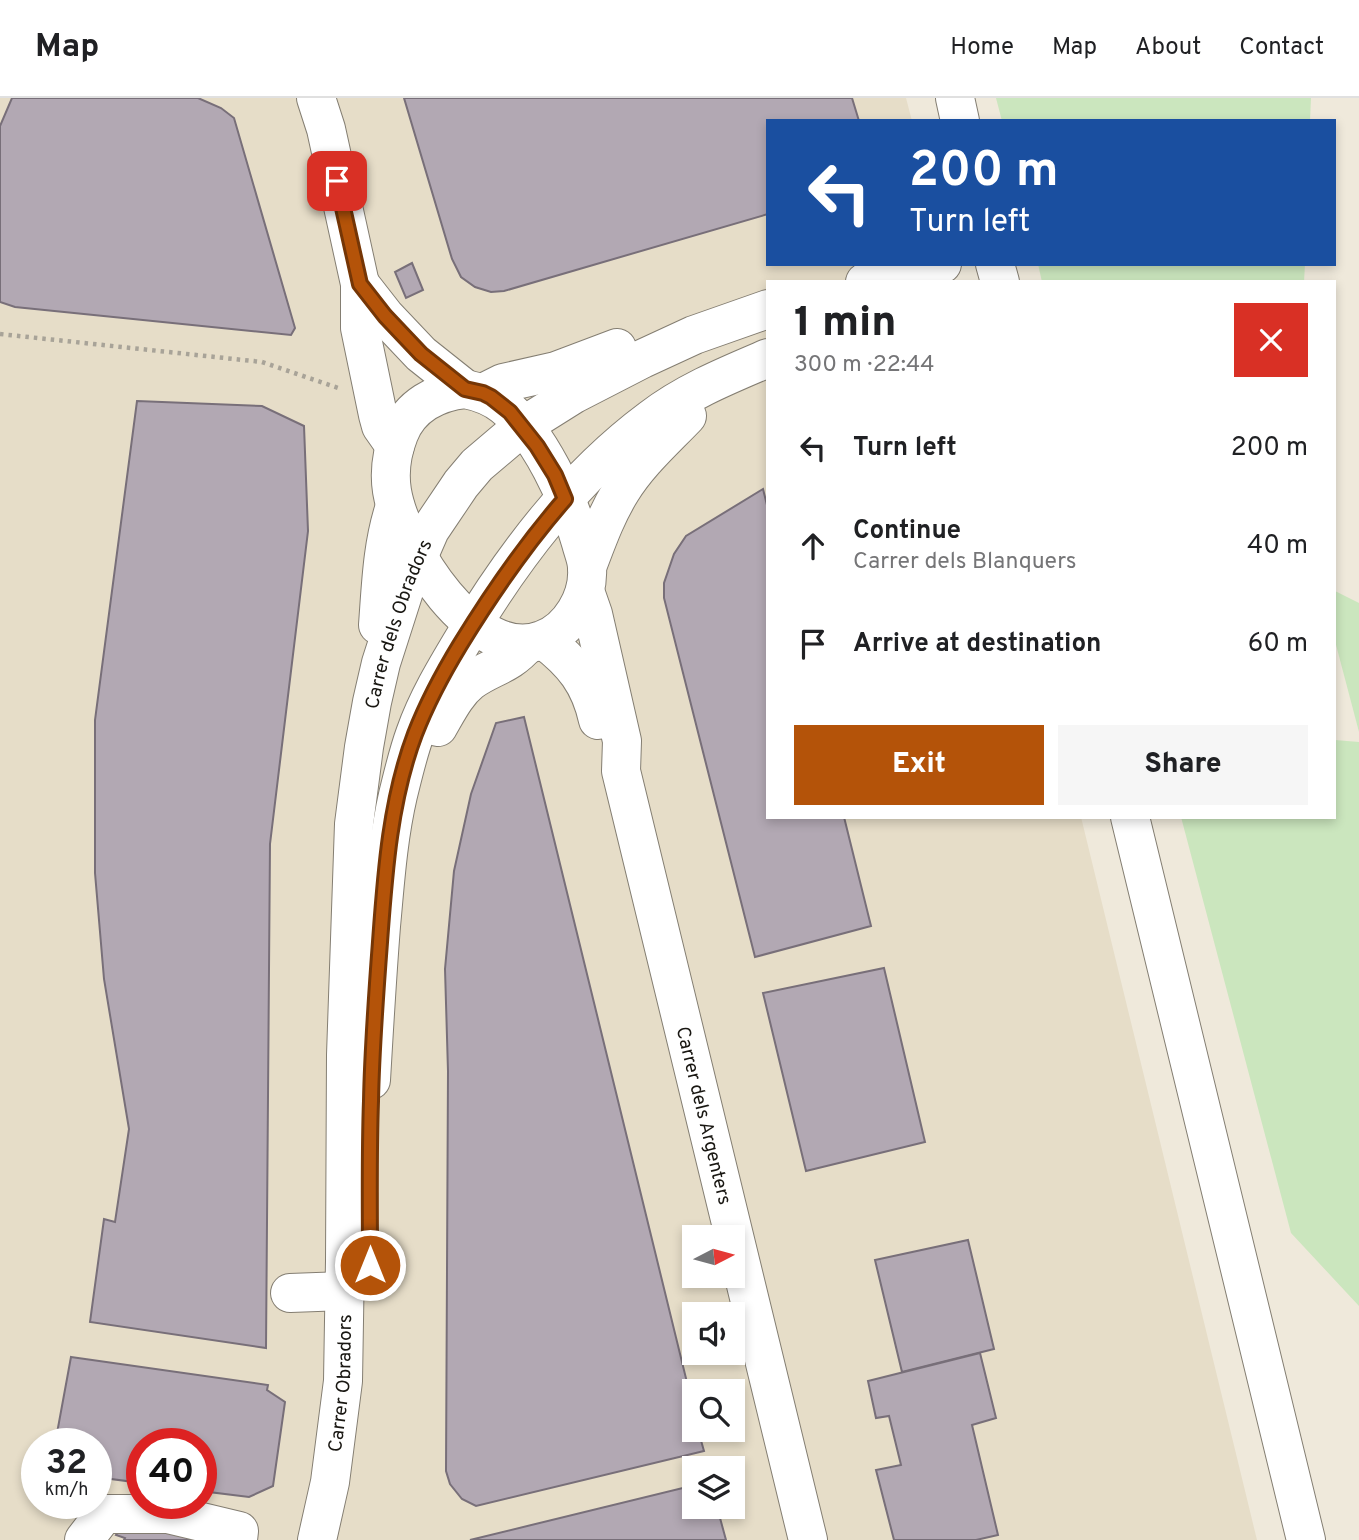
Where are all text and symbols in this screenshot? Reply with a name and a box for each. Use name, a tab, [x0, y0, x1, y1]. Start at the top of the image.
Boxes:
text: Map	[35, 27, 99, 69]
text: Home	[950, 33, 1014, 63]
text: Map	[1052, 33, 1097, 63]
text: About	[1135, 33, 1201, 63]
text: Contact	[1239, 33, 1324, 63]
text: 200 m	[909, 142, 1059, 204]
icon: left	[794, 147, 885, 238]
pin	[307, 151, 367, 211]
icon: arrive	[318, 162, 356, 200]
text: Turn left	[909, 203, 1030, 243]
text: 1 min	[794, 298, 897, 351]
button: close	[1234, 303, 1308, 377]
text: 300 m · 22:44	[794, 351, 935, 380]
icon: left	[794, 429, 832, 467]
text: Turn left	[853, 432, 957, 465]
text: 200 m	[1231, 432, 1308, 465]
text: Continue	[853, 515, 961, 548]
icon: ahead	[794, 527, 832, 565]
text: 40 m	[1247, 530, 1308, 563]
street label: Carrer dels Obradors	[361, 536, 438, 711]
text: Carrer dels Blanquers	[853, 548, 1077, 577]
icon: arrive	[794, 625, 832, 663]
text: Arrive at destination	[853, 628, 1101, 661]
text: 60 m	[1248, 628, 1308, 661]
button: Exit	[794, 725, 1044, 805]
button: Share	[1058, 725, 1308, 805]
street label: Carrer dels Argenters	[670, 1024, 736, 1207]
north arrow	[682, 1225, 746, 1288]
map controls	[682, 1225, 745, 1519]
position arrow	[333, 1228, 407, 1302]
button: sound	[682, 1302, 745, 1365]
street label: Carrer Obradors	[324, 1314, 358, 1454]
button: search	[682, 1379, 745, 1442]
speed limit sign: 40	[126, 1428, 217, 1519]
text: 32	[46, 1442, 87, 1486]
button: layers	[682, 1456, 745, 1519]
text: km/h	[45, 1479, 88, 1502]

